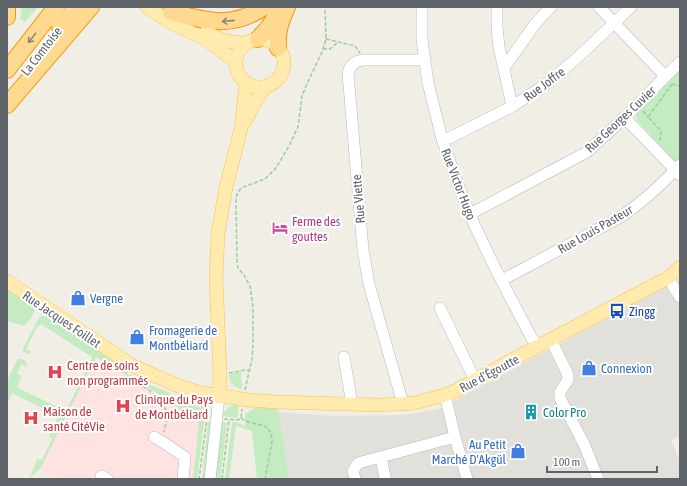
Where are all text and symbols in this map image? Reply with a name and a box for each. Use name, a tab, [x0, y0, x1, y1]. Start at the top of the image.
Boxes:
one-way arrow	[222, 17, 235, 25]
street label: La Comtoise	[18, 24, 65, 79]
one-way arrow	[27, 32, 36, 43]
street label: Rue Joffre	[521, 64, 568, 105]
street label: Rue Georges Cuvier	[582, 83, 659, 156]
street label: Rue Victor Hugo	[438, 146, 479, 222]
street label: Rue Viette	[349, 174, 368, 224]
street label: Rue Louis Pasteur	[555, 202, 635, 257]
place label: Ferme des gouttes	[292, 214, 341, 244]
hotel icon: Ferme des gouttes	[271, 219, 289, 237]
street label: Rue Jacques Foillet	[20, 288, 104, 351]
shop icon: Vergne	[69, 289, 87, 307]
place label: Vergne	[90, 291, 123, 306]
bus stop icon: Zingg	[608, 302, 626, 320]
place label: Zingg	[629, 304, 655, 319]
place label: Fromagerie de Montbéliard	[149, 323, 217, 353]
shop icon: Fromagerie de Montbéliard	[128, 328, 146, 346]
street label: Rue d'Égoutte	[457, 351, 522, 395]
place label: Centre de soins non programmés	[67, 358, 148, 388]
shop icon: Connexion	[580, 359, 598, 377]
place label: Connexion	[601, 361, 652, 376]
hospital icon: Centre de soins non programmés	[46, 363, 64, 381]
place label: Clinique du Pays de Montbéliard	[135, 392, 213, 422]
hospital icon: Clinique du Pays de Montbéliard	[114, 397, 132, 415]
building icon: Color Pro	[522, 403, 540, 421]
place label: Maison de santé CitéVie	[43, 404, 105, 434]
place label: Color Pro	[543, 405, 586, 420]
hospital icon: Maison de santé CitéVie	[22, 409, 40, 427]
place label: Au Petit Marché D'Akgül	[432, 437, 507, 467]
shop icon: Au Petit Marché D'Akgül	[509, 442, 527, 460]
scale bar	[547, 448, 657, 474]
text: 100 m	[553, 455, 580, 469]

